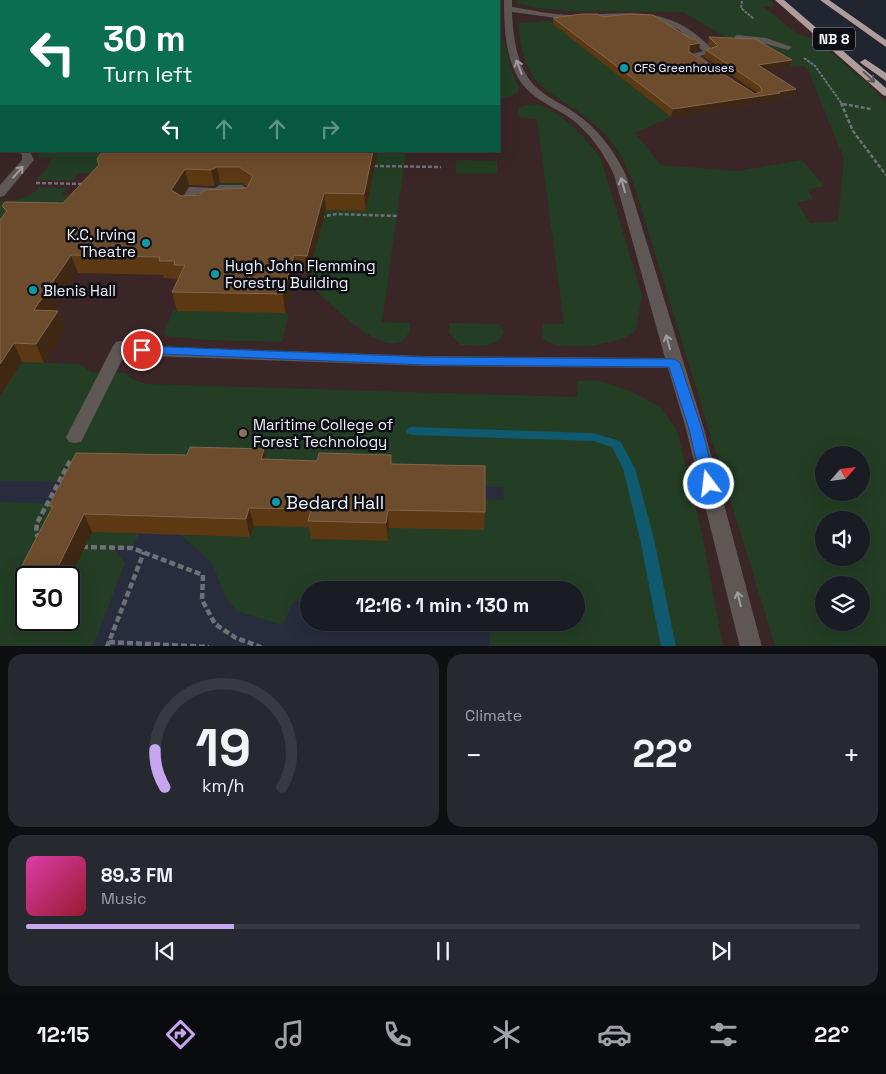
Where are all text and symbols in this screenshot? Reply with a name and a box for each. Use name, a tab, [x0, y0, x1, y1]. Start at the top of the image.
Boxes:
text: 30 m	[103, 17, 186, 61]
icon: left	[20, 20, 85, 85]
road number: NB 8	[813, 28, 855, 50]
text: Turn left	[103, 60, 193, 88]
one-way arrow	[514, 60, 523, 75]
place label: CFS Greenhouses	[634, 60, 734, 76]
marker: CFS Greenhouses	[618, 62, 630, 74]
one-way arrow	[863, 71, 876, 83]
icon: left	[157, 115, 185, 143]
icon: ahead	[210, 115, 238, 143]
icon: ahead	[263, 115, 291, 143]
icon: right	[316, 115, 344, 143]
one-way arrow	[12, 166, 23, 179]
one-way arrow	[618, 178, 628, 194]
place label: K.C. Irving Theatre	[67, 225, 136, 261]
marker: K.C. Irving Theatre	[140, 237, 152, 249]
place label: Hugh John Flemming Forestry Building	[225, 256, 376, 292]
marker: Hugh John Flemming Forestry Building	[209, 268, 221, 280]
place label: Blenis Hall	[43, 281, 116, 300]
marker: Blenis Hall	[27, 284, 39, 296]
pin	[121, 329, 163, 371]
one-way arrow	[662, 334, 672, 350]
icon: arrive	[128, 336, 156, 364]
place label: Maritime College of Forest Technology	[253, 415, 394, 451]
marker: Maritime College of Forest Technology	[237, 427, 249, 439]
north arrow	[815, 446, 870, 501]
map controls	[815, 446, 870, 631]
position arrow	[682, 457, 734, 509]
place label: Bedard Hall	[286, 491, 384, 514]
marker: Bedard Hall	[270, 496, 282, 508]
button: sound	[815, 511, 870, 566]
speed limit sign: 30	[15, 566, 80, 631]
button: layers	[815, 576, 870, 631]
one-way arrow	[734, 592, 743, 608]
text: 12:16 · 1 min · 130 m	[356, 593, 529, 618]
text: Climate	[465, 705, 522, 726]
text: 19	[196, 715, 251, 781]
text: 22°	[632, 730, 693, 778]
text: −	[465, 737, 482, 773]
text: +	[843, 737, 860, 773]
text: km/h	[202, 774, 245, 797]
text: 89.3 FM	[101, 863, 173, 888]
text: Music	[101, 888, 147, 909]
icon: previous	[151, 937, 179, 965]
icon: pause	[429, 937, 457, 965]
icon: next	[707, 937, 735, 965]
icon: directions	[163, 1017, 198, 1052]
icon: music	[272, 1017, 307, 1052]
icon: phone	[380, 1017, 415, 1052]
icon: climate	[489, 1017, 524, 1052]
icon: car	[597, 1017, 632, 1052]
icon: filters	[706, 1017, 741, 1052]
text: 12:15	[37, 1020, 89, 1048]
text: 22°	[814, 1020, 849, 1048]

